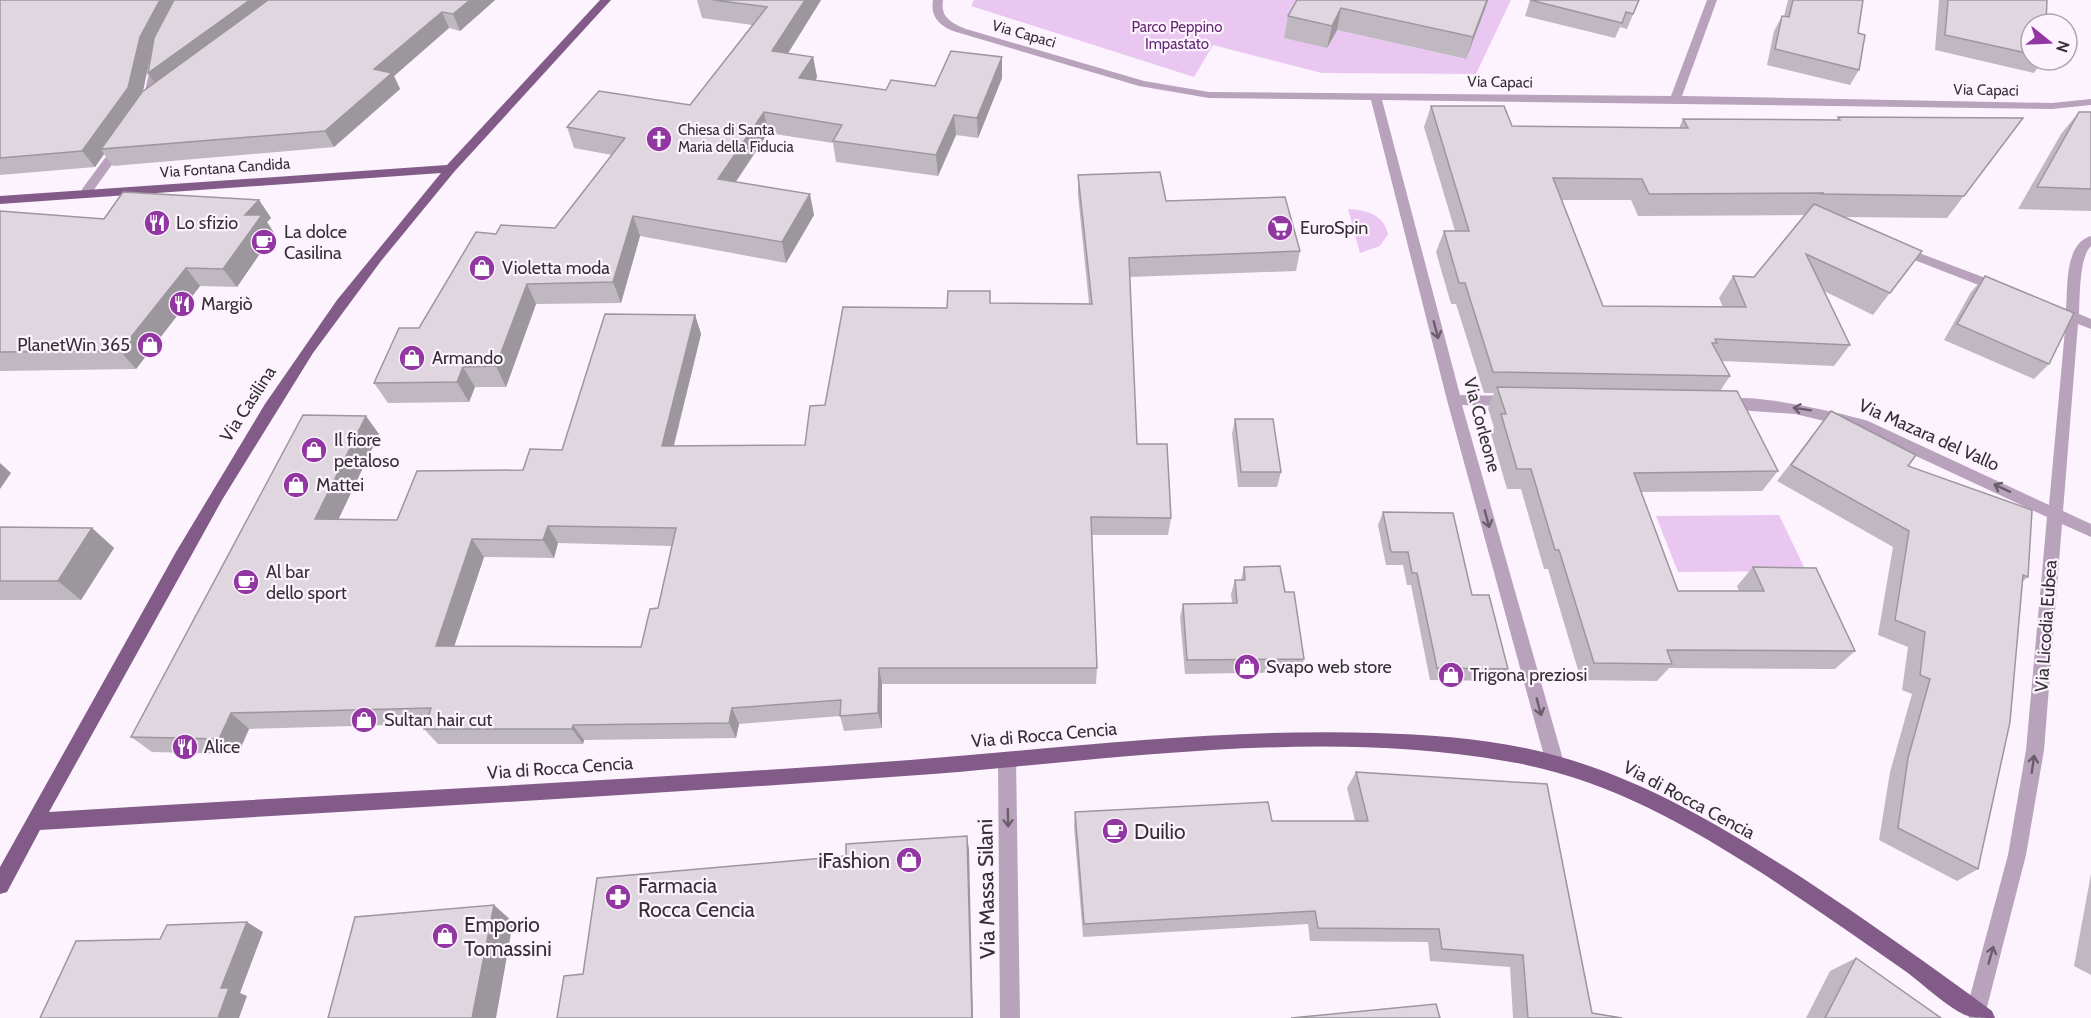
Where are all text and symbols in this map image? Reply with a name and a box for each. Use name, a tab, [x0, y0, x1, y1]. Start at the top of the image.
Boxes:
north arrow	[2019, 12, 2079, 72]
street label: Via Capaci	[990, 16, 1058, 52]
park label: Parco Peppino Impastato	[1131, 18, 1223, 53]
text: N	[2052, 38, 2074, 55]
street label: Via Capaci	[1467, 72, 1533, 92]
street label: Via Capaci	[1953, 80, 2019, 100]
place label: Chiesa di Santa Maria della Fiducia	[678, 121, 795, 156]
church icon: Chiesa di Santa Maria della Fiducia	[644, 124, 674, 154]
street label: Via Fontana Candida	[159, 154, 291, 182]
restaurant icon: Lo sfizio	[142, 208, 172, 238]
place label: Lo sfizio	[176, 212, 238, 234]
supermarket icon: EuroSpin	[1265, 213, 1295, 243]
place label: EuroSpin	[1300, 217, 1368, 239]
place label: La dolce Casilina	[284, 221, 347, 264]
cafe icon: La dolce Casilina	[249, 227, 279, 257]
shop icon: Violetta moda	[467, 253, 497, 283]
place label: Violetta moda	[502, 257, 610, 279]
restaurant icon: Margiò	[167, 289, 197, 319]
place label: Margiò	[201, 293, 253, 315]
one-way arrow	[1431, 321, 1443, 340]
shop icon: PlanetWin 365	[135, 330, 165, 360]
place label: PlanetWin 365	[17, 334, 130, 356]
shop icon: Armando	[397, 343, 427, 373]
place label: Armando	[432, 347, 503, 369]
street label: Via Casilina	[215, 362, 281, 446]
street label: Via Corleone	[1459, 375, 1505, 475]
street label: Via Mazara del Vallo	[1855, 394, 2003, 476]
one-way arrow	[1793, 403, 1813, 414]
place label: Il fiore petaloso	[334, 429, 399, 472]
shop icon: Il fiore petaloso	[299, 435, 329, 465]
shop icon: Mattei	[281, 470, 311, 500]
place label: Mattei	[316, 474, 364, 496]
one-way arrow	[1993, 482, 2011, 494]
one-way arrow	[1482, 509, 1493, 528]
street label: Via Licodia Eubea	[2030, 559, 2062, 693]
place label: Al bar dello sport	[266, 561, 347, 604]
cafe icon: Al bar dello sport	[231, 567, 261, 597]
shop icon: Svapo web store	[1232, 652, 1262, 682]
place label: Svapo web store	[1266, 656, 1392, 678]
shop icon: Trigona preziosi	[1436, 660, 1466, 690]
place label: Trigona preziosi	[1470, 664, 1587, 686]
one-way arrow	[1534, 697, 1545, 716]
shop icon: Sultan hair cut	[349, 705, 379, 735]
place label: Sultan hair cut	[384, 709, 492, 731]
street label: Via di Rocca Cencia	[970, 718, 1118, 752]
restaurant icon: Alice	[170, 732, 200, 762]
place label: Alice	[204, 736, 240, 758]
street label: Via di Rocca Cencia	[486, 752, 634, 784]
one-way arrow	[2027, 755, 2038, 775]
street label: Via di Rocca Cencia	[1619, 756, 1759, 844]
one-way arrow	[1002, 808, 1014, 828]
cafe icon: Duilio	[1100, 816, 1130, 846]
street label: Via Massa Silani	[972, 819, 1000, 959]
place label: Duilio	[1134, 819, 1186, 844]
shop icon: iFashion	[894, 845, 924, 875]
place label: iFashion	[818, 848, 890, 873]
place label: Farmacia Rocca Cencia	[638, 873, 755, 922]
pharmacy icon: Farmacia Rocca Cencia	[603, 882, 633, 912]
place label: Emporio Tomassini	[464, 912, 552, 961]
shop icon: Emporio Tomassini	[430, 921, 460, 951]
one-way arrow	[1986, 946, 1998, 965]

